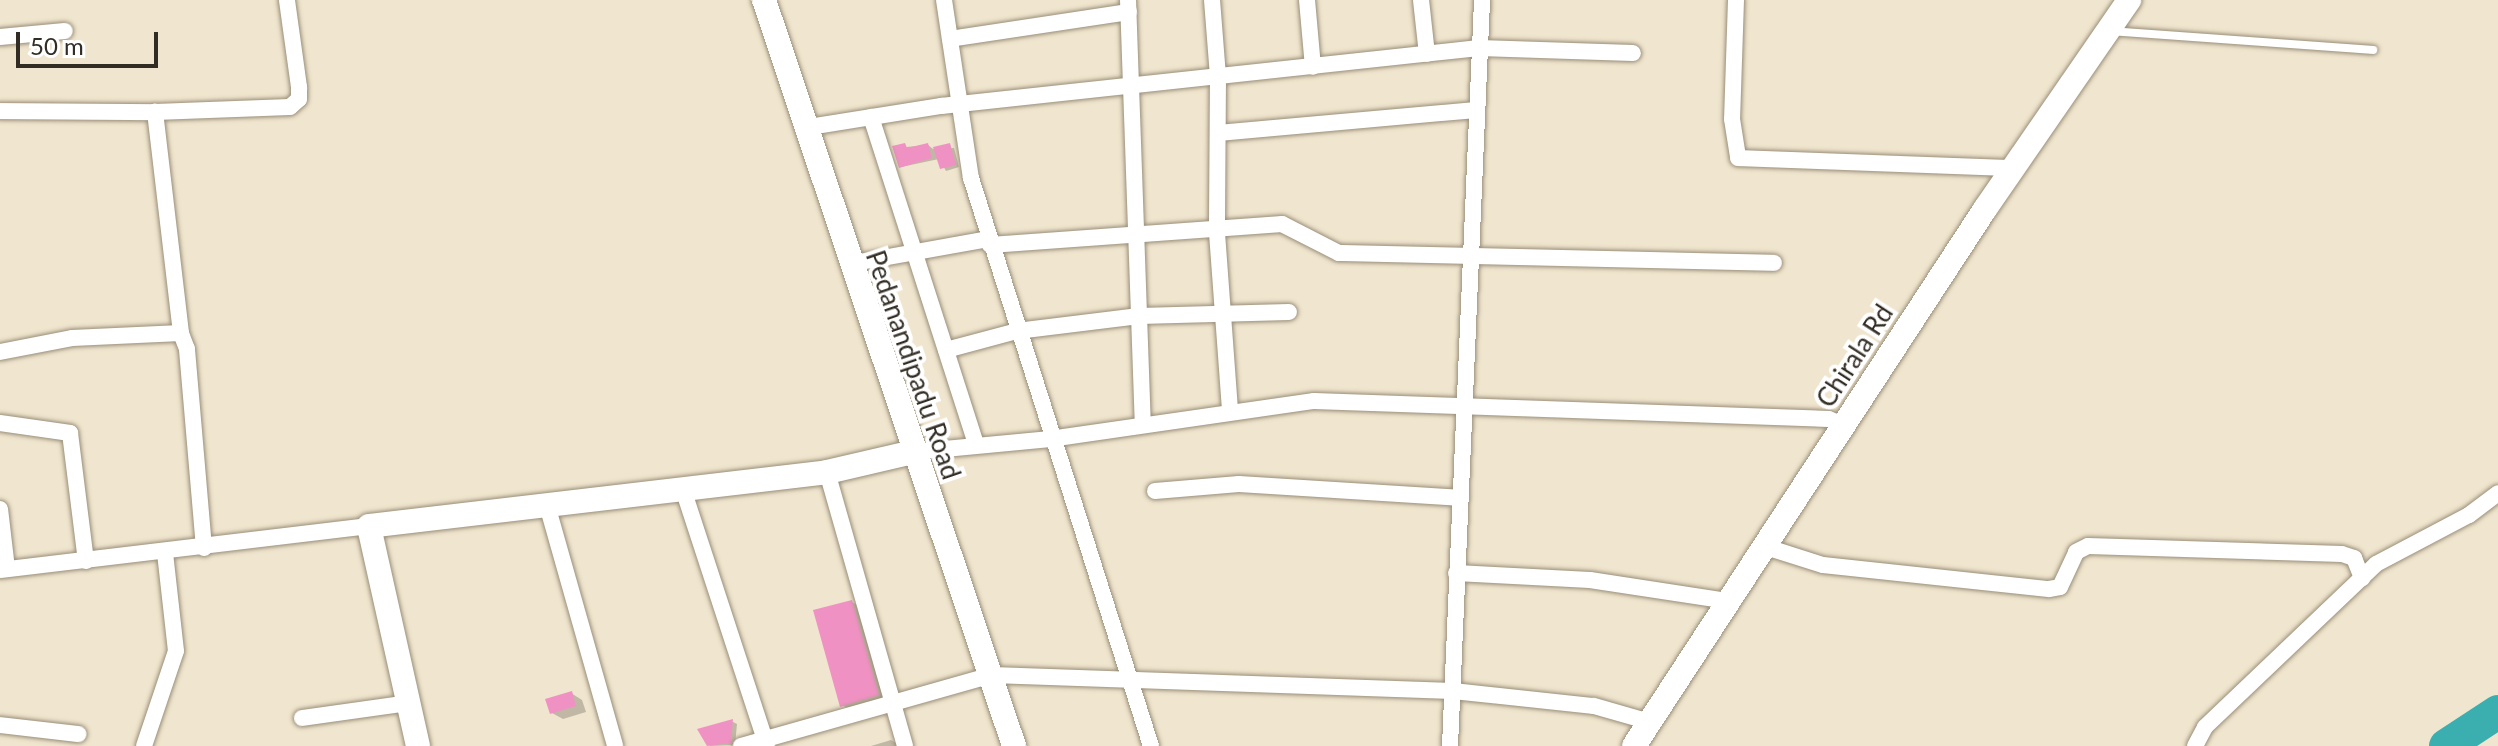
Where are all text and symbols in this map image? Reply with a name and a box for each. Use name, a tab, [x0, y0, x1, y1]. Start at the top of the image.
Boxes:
scale bar	[20, 16, 162, 66]
text: 50 m	[30, 31, 84, 60]
street label: Pedanandipadu Road	[859, 247, 967, 483]
street label: Chirala Rd	[1810, 299, 1900, 413]

